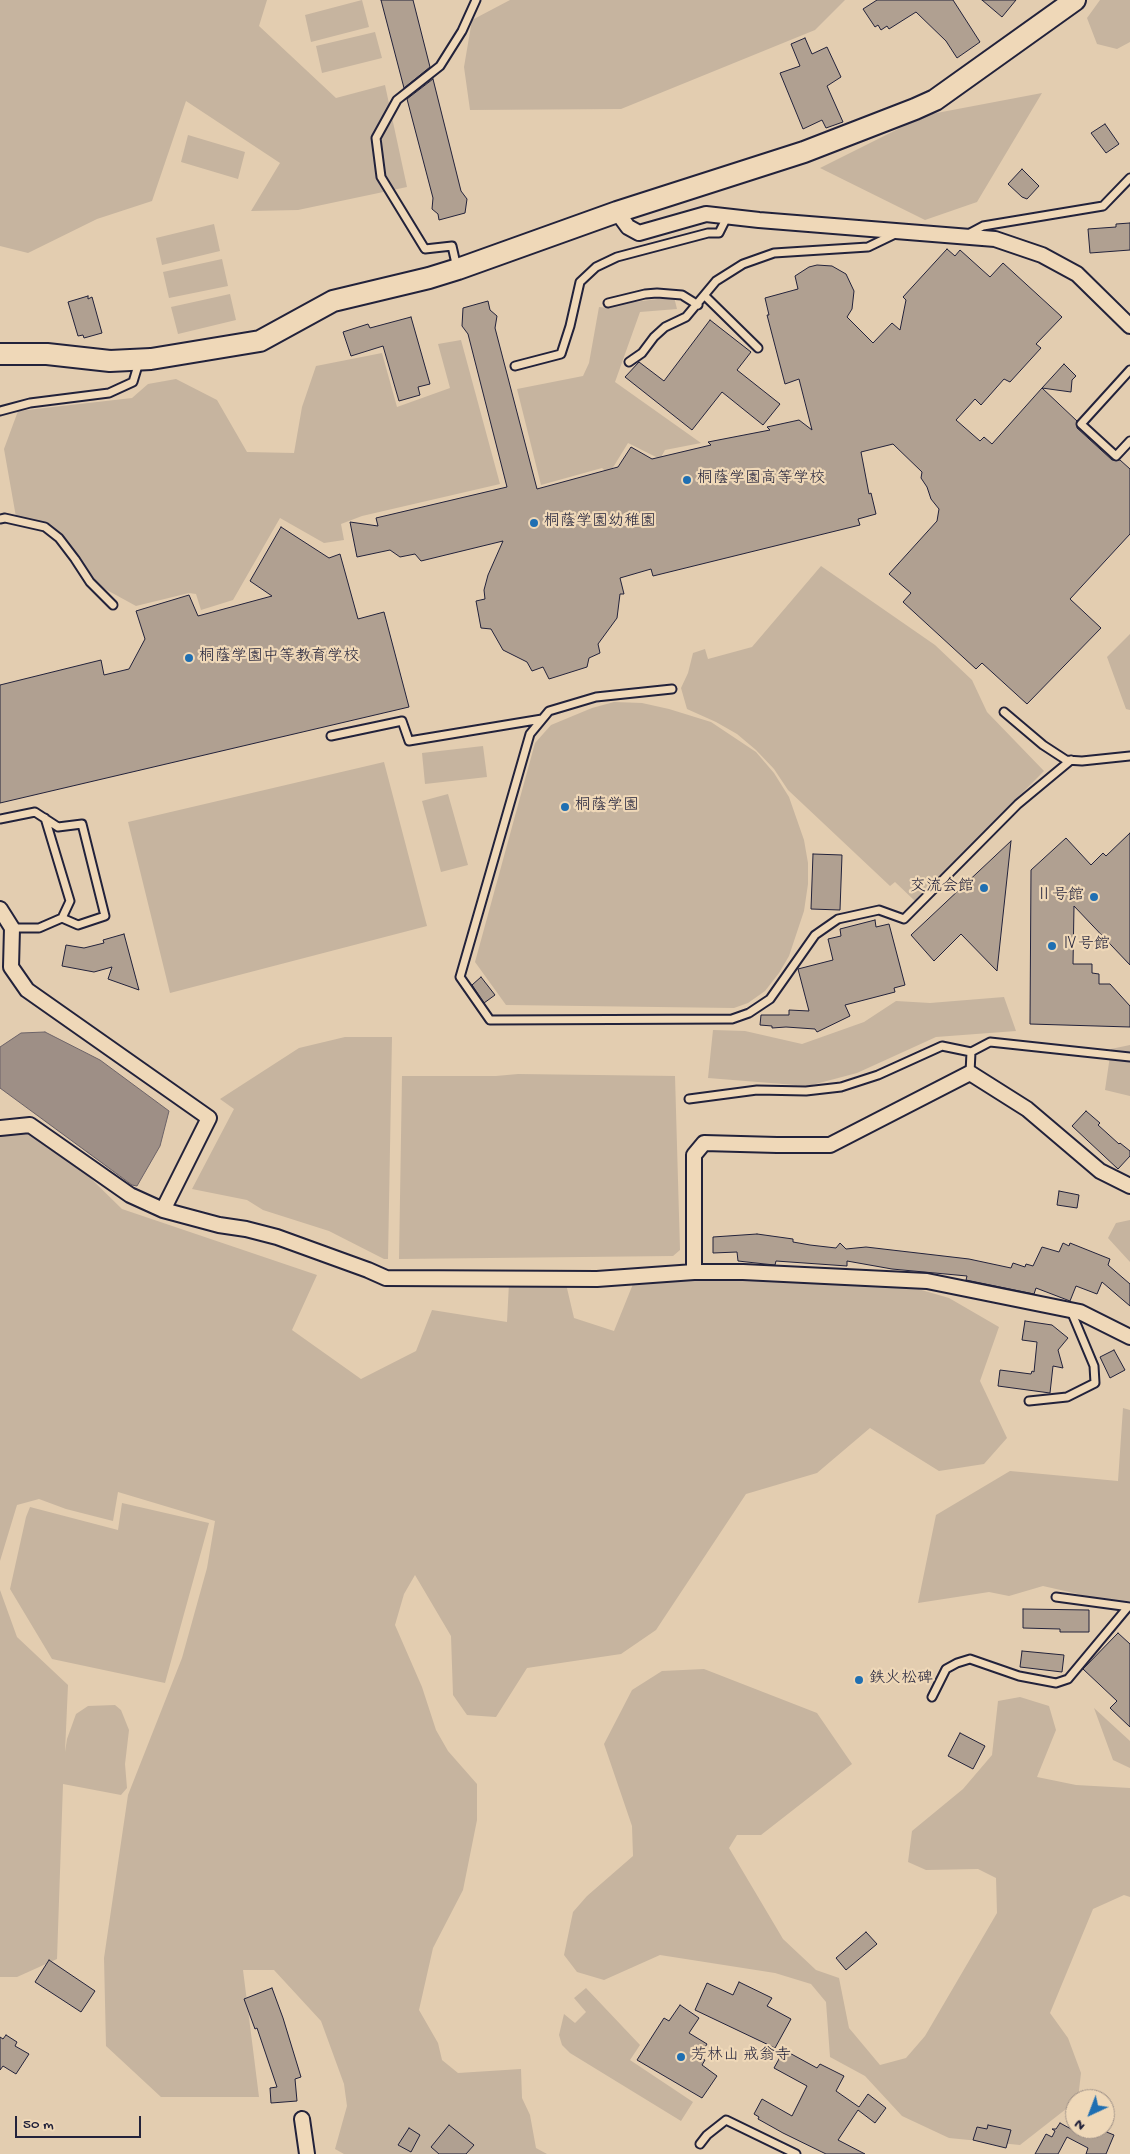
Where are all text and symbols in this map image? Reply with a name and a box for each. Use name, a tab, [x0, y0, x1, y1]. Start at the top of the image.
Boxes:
place label: 桐蔭学園高等学校	[697, 470, 825, 490]
marker: 桐蔭学園高等学校	[681, 474, 693, 486]
place label: 桐蔭学園幼稚園	[544, 513, 656, 533]
marker: 桐蔭学園幼稚園	[528, 517, 540, 529]
place label: 桐蔭学園中等教育学校	[199, 648, 359, 668]
marker: 桐蔭学園中等教育学校	[183, 652, 195, 664]
place label: 桐蔭学園	[575, 797, 639, 817]
marker: 桐蔭学園	[559, 801, 571, 813]
place label: 交流会館	[910, 878, 974, 898]
marker: 交流会館	[978, 882, 990, 894]
place label: Ⅱ号館	[1036, 887, 1084, 907]
marker: Ⅱ号館	[1088, 891, 1100, 903]
place label: Ⅳ号館	[1062, 936, 1110, 956]
marker: Ⅳ号館	[1046, 940, 1058, 952]
place label: 鉄火松碑	[869, 1670, 933, 1690]
marker: 鉄火松碑	[853, 1674, 865, 1686]
place label: 芳林山 戒翁寺	[691, 2047, 791, 2067]
marker: 芳林山 戒翁寺	[675, 2051, 687, 2063]
north arrow	[1065, 2089, 1115, 2139]
scale bar	[18, 2106, 144, 2138]
text: N	[1071, 2115, 1089, 2134]
text: 50 m	[23, 2116, 54, 2134]

